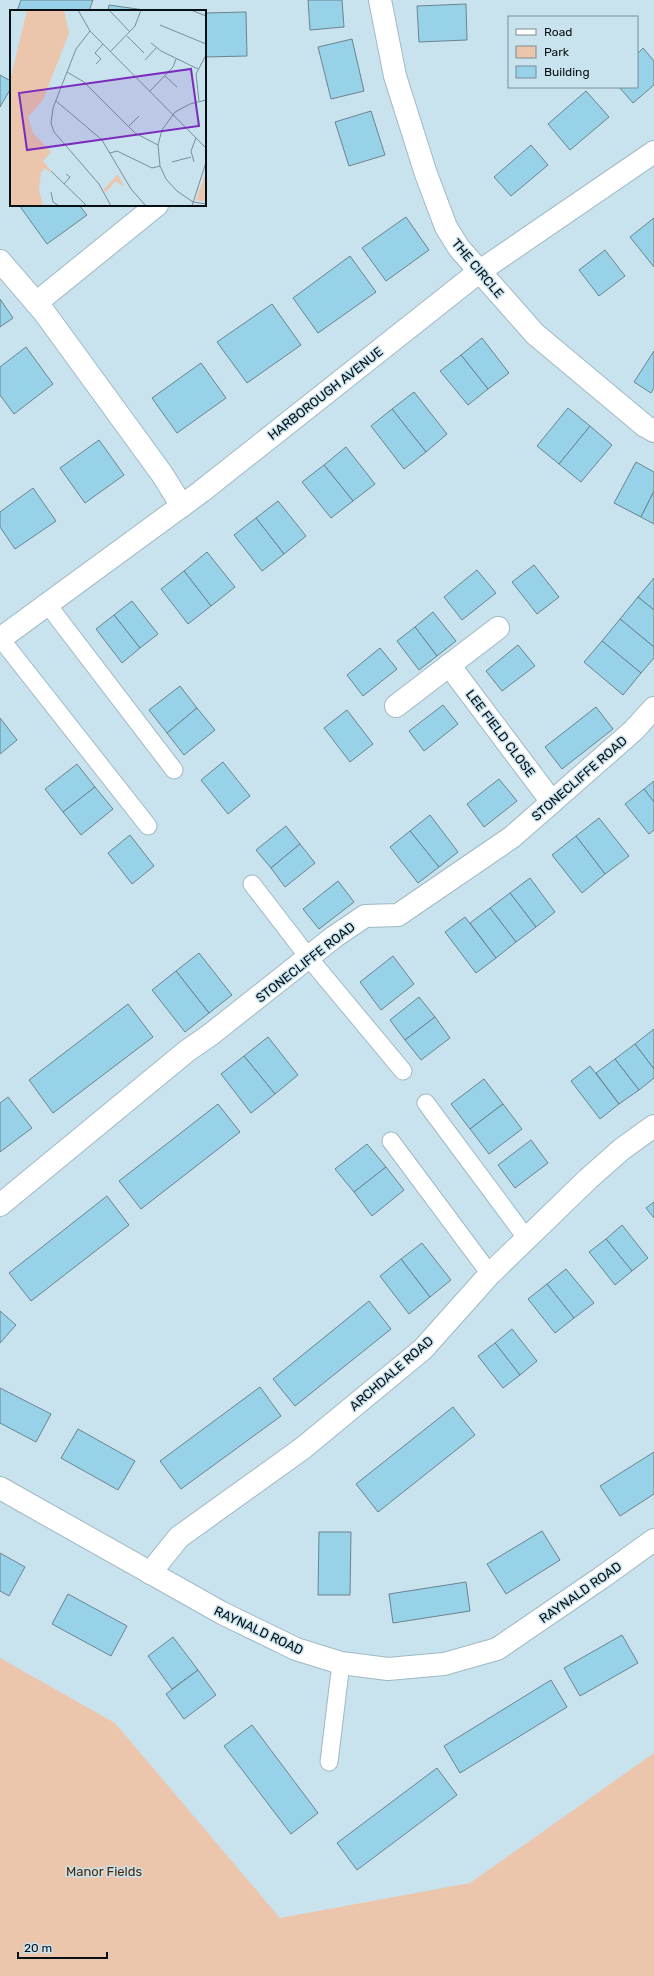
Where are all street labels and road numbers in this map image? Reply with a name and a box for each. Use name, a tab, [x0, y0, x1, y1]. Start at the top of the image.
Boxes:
street label: THE CIRCLE	[449, 236, 507, 301]
street label: HARBOROUGH AVENUE	[265, 344, 386, 443]
street label: LEE FIELD CLOSE	[463, 687, 538, 780]
street label: STONECLIFFE ROAD	[529, 733, 630, 824]
street label: STONECLIFFE ROAD	[253, 919, 358, 1006]
street label: ARCHDALE ROAD	[346, 1333, 436, 1414]
street label: RAYNALD ROAD	[536, 1559, 624, 1626]
street label: RAYNALD ROAD	[212, 1603, 306, 1658]

